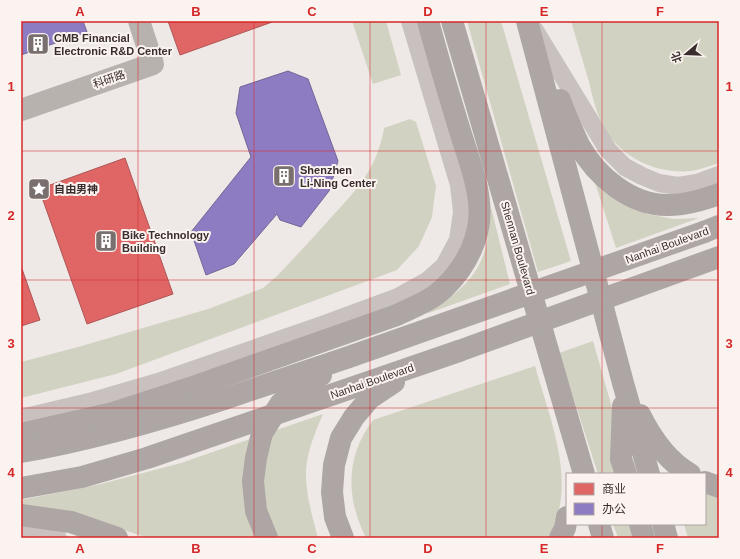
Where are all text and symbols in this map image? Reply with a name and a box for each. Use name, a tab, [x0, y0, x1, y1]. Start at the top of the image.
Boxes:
text: A	[75, 4, 85, 19]
text: B	[191, 4, 201, 19]
text: C	[307, 4, 317, 19]
text: D	[423, 4, 433, 19]
text: E	[540, 4, 549, 19]
text: F	[656, 4, 664, 19]
building icon: CMB Financial Electronic R&D Center	[25, 31, 51, 57]
place label: CMB Financial Electronic R&D Center	[54, 32, 173, 57]
north arrow	[666, 34, 706, 74]
text: 北	[669, 50, 684, 64]
street label: 科研路	[91, 68, 127, 90]
text: 1	[7, 79, 15, 94]
text: 1	[725, 79, 733, 94]
building icon: Shenzhen Li-Ning Center	[271, 163, 297, 189]
place label: Shenzhen Li-Ning Center	[300, 164, 376, 189]
place icon: 自由男神	[26, 176, 52, 202]
place label: 自由男神	[54, 183, 98, 195]
street label: Shennan Boulevard	[499, 200, 537, 296]
text: 2	[7, 208, 15, 223]
text: 2	[725, 208, 733, 223]
street label: Nanhai Boulevard	[624, 224, 710, 266]
building icon: Bike Technology Building	[93, 228, 119, 254]
place label: Bike Technology Building	[122, 229, 210, 254]
text: 3	[7, 336, 15, 351]
text: 3	[725, 336, 733, 351]
street label: Nanhai Boulevard	[329, 361, 415, 401]
text: 4	[7, 465, 15, 480]
text: 4	[725, 465, 733, 480]
legend	[566, 473, 706, 525]
text: 商业	[602, 482, 626, 496]
text: 办公	[602, 502, 626, 516]
text: A	[75, 541, 85, 556]
text: B	[191, 541, 201, 556]
text: C	[307, 541, 317, 556]
text: D	[423, 541, 433, 556]
text: E	[540, 541, 549, 556]
text: F	[656, 541, 664, 556]

